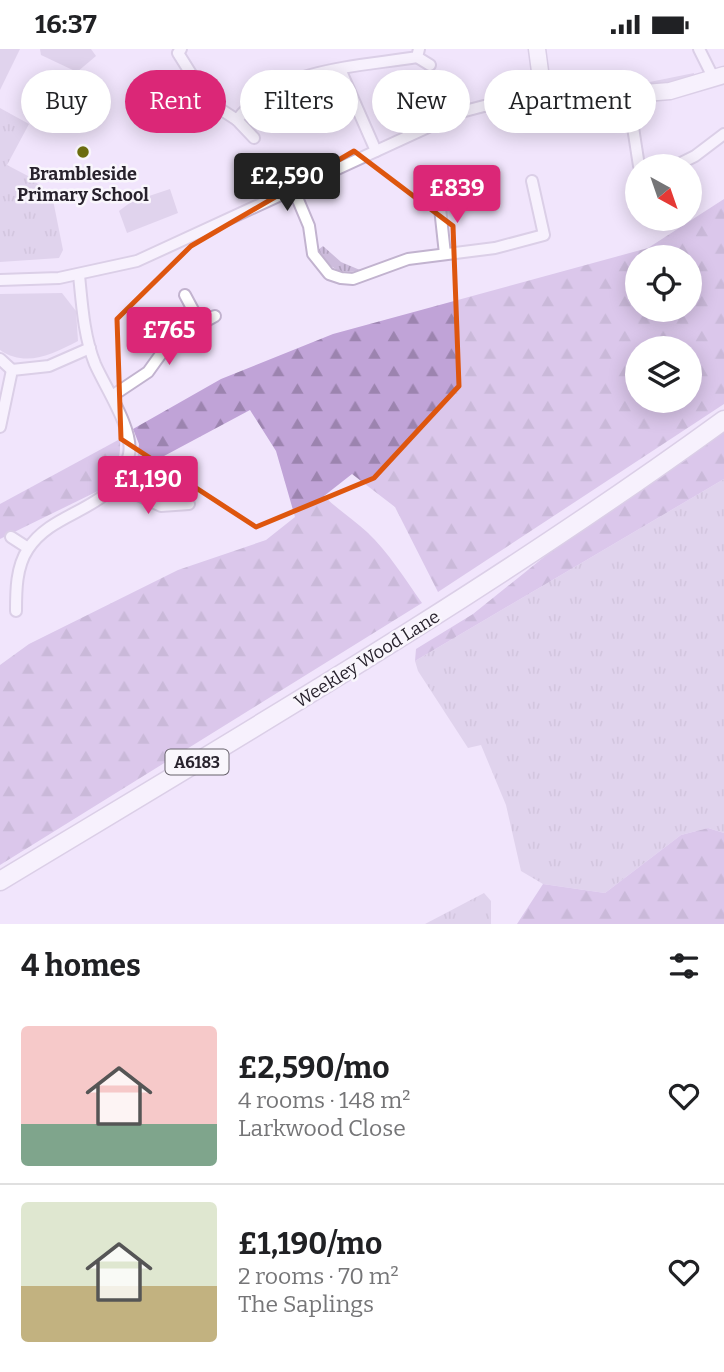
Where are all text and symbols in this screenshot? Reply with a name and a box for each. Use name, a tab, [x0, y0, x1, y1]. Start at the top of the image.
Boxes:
text: 16:37	[35, 9, 97, 40]
chip: Buy	[21, 70, 111, 133]
chip: Rent	[125, 70, 226, 133]
chip: Filters	[240, 70, 358, 133]
chip: New	[372, 70, 470, 133]
chip: Apartment	[484, 70, 656, 133]
marker: Brambleside Primary School	[75, 144, 91, 160]
pin: £2,590	[230, 153, 344, 213]
north arrow	[625, 154, 702, 231]
map controls	[625, 154, 702, 413]
text: £2,590	[250, 162, 324, 190]
place label: Brambleside Primary School	[17, 163, 149, 206]
pin: £839	[416, 165, 498, 225]
text: £839	[429, 174, 485, 202]
button: locate	[625, 245, 702, 322]
pin: £765	[128, 307, 210, 367]
text: £765	[143, 316, 195, 344]
button: layers	[625, 336, 702, 413]
pin: £1,190	[91, 456, 205, 516]
text: £1,190	[114, 465, 182, 493]
street label: Weekley Wood Lane	[290, 605, 444, 713]
road number: A6183	[166, 749, 228, 775]
icon: filters	[665, 947, 703, 985]
text: 4 homes	[21, 948, 141, 984]
text: £2,590/mo	[238, 1050, 390, 1086]
icon: home	[77, 1054, 161, 1138]
icon: heart	[665, 1077, 703, 1115]
text: 4 rooms · 148 m²	[238, 1086, 410, 1114]
text: Larkwood Close	[238, 1114, 406, 1142]
text: £1,190/mo	[238, 1226, 382, 1262]
icon: home	[77, 1230, 161, 1314]
icon: heart	[665, 1253, 703, 1291]
text: 2 rooms · 70 m²	[238, 1262, 399, 1290]
text: The Saplings	[238, 1290, 374, 1318]

